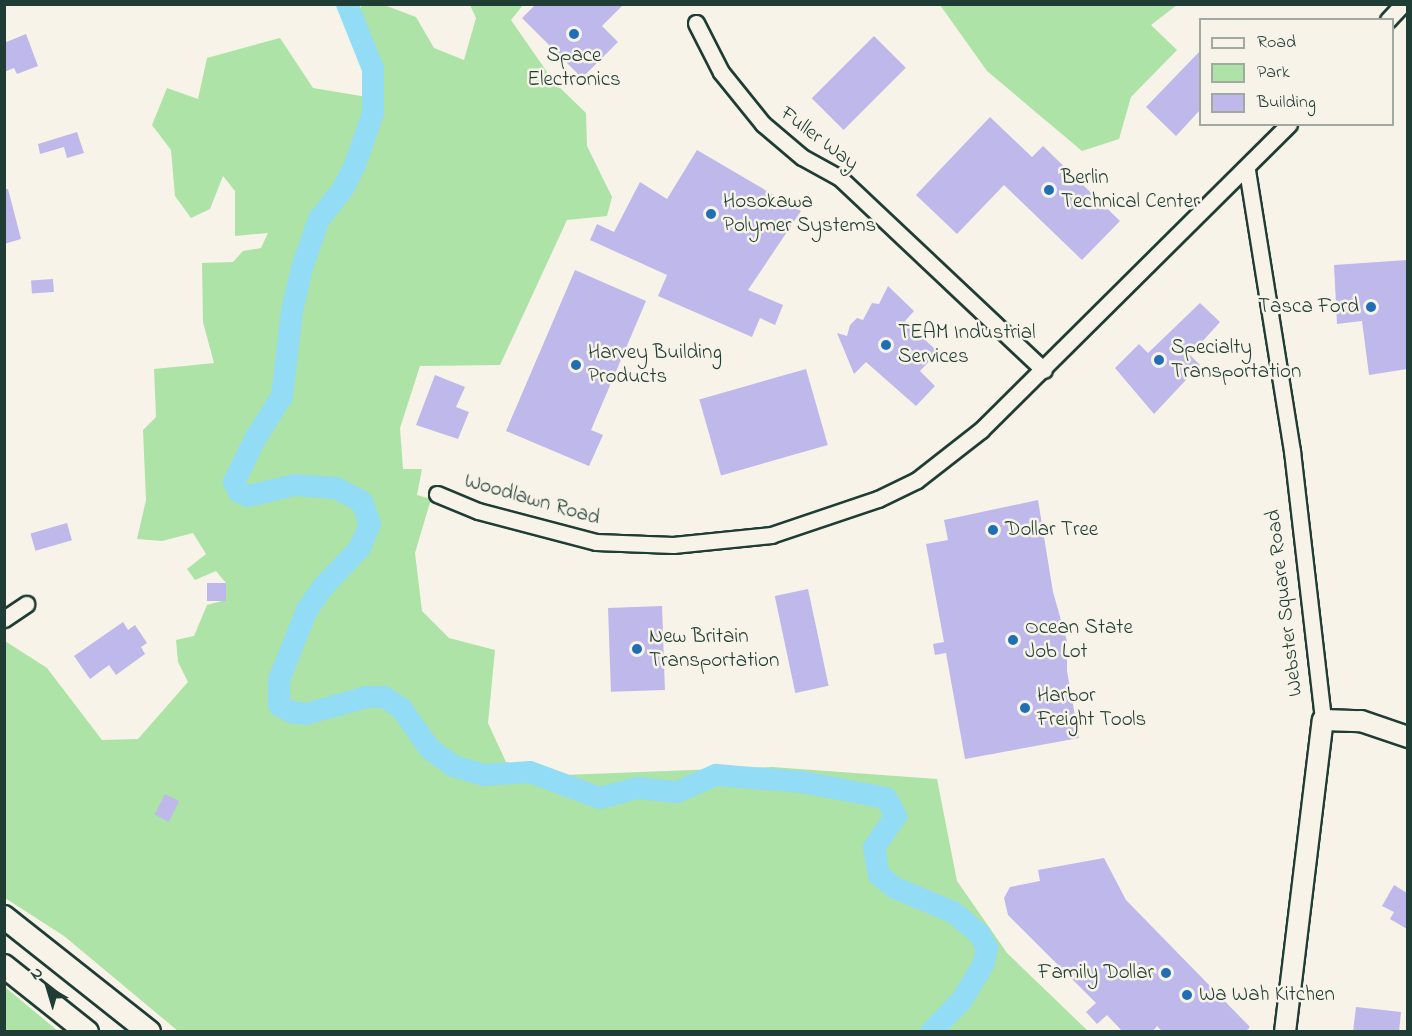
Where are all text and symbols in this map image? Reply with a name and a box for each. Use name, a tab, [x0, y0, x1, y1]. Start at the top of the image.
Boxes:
legend	[1199, 18, 1394, 126]
marker: Space Electronics	[567, 27, 581, 41]
text: Road	[1257, 30, 1296, 56]
place label: Space Electronics	[527, 43, 621, 93]
text: Park	[1257, 60, 1290, 86]
text: Building	[1257, 90, 1316, 116]
street label: Fuller Way	[775, 101, 863, 177]
place label: Berlin Technical Center	[1061, 165, 1200, 215]
marker: Berlin Technical Center	[1042, 183, 1056, 197]
place label: Hosokawa Polymer Systems	[723, 189, 876, 239]
marker: Hosokawa Polymer Systems	[704, 207, 718, 221]
place label: Tasca Ford	[1258, 294, 1359, 320]
marker: Tasca Ford	[1364, 300, 1378, 314]
place label: TEAM Industrial Services	[898, 320, 1036, 370]
place label: Specialty Transportation	[1171, 335, 1301, 385]
marker: TEAM Industrial Services	[879, 338, 893, 352]
place label: Harvey Building Products	[588, 340, 722, 390]
marker: Specialty Transportation	[1152, 353, 1166, 367]
marker: Harvey Building Products	[569, 358, 583, 372]
street label: Woodlawn Road	[461, 469, 603, 531]
street label: Webster Square Road	[1261, 508, 1309, 698]
place label: Dollar Tree	[1005, 517, 1098, 543]
marker: Dollar Tree	[986, 523, 1000, 537]
place label: Ocean State Job Lot	[1025, 615, 1133, 665]
place label: New Britain Transportation	[649, 624, 779, 674]
marker: Ocean State Job Lot	[1006, 633, 1020, 647]
marker: New Britain Transportation	[630, 642, 644, 656]
place label: Harbor Freight Tools	[1037, 683, 1146, 733]
marker: Harbor Freight Tools	[1018, 701, 1032, 715]
north arrow	[18, 958, 78, 1018]
place label: Family Dollar	[1038, 960, 1154, 986]
text: N	[25, 961, 49, 987]
marker: Family Dollar	[1159, 966, 1173, 980]
place label: Wa Wah Kitchen	[1199, 982, 1335, 1008]
marker: Wa Wah Kitchen	[1180, 988, 1194, 1002]

